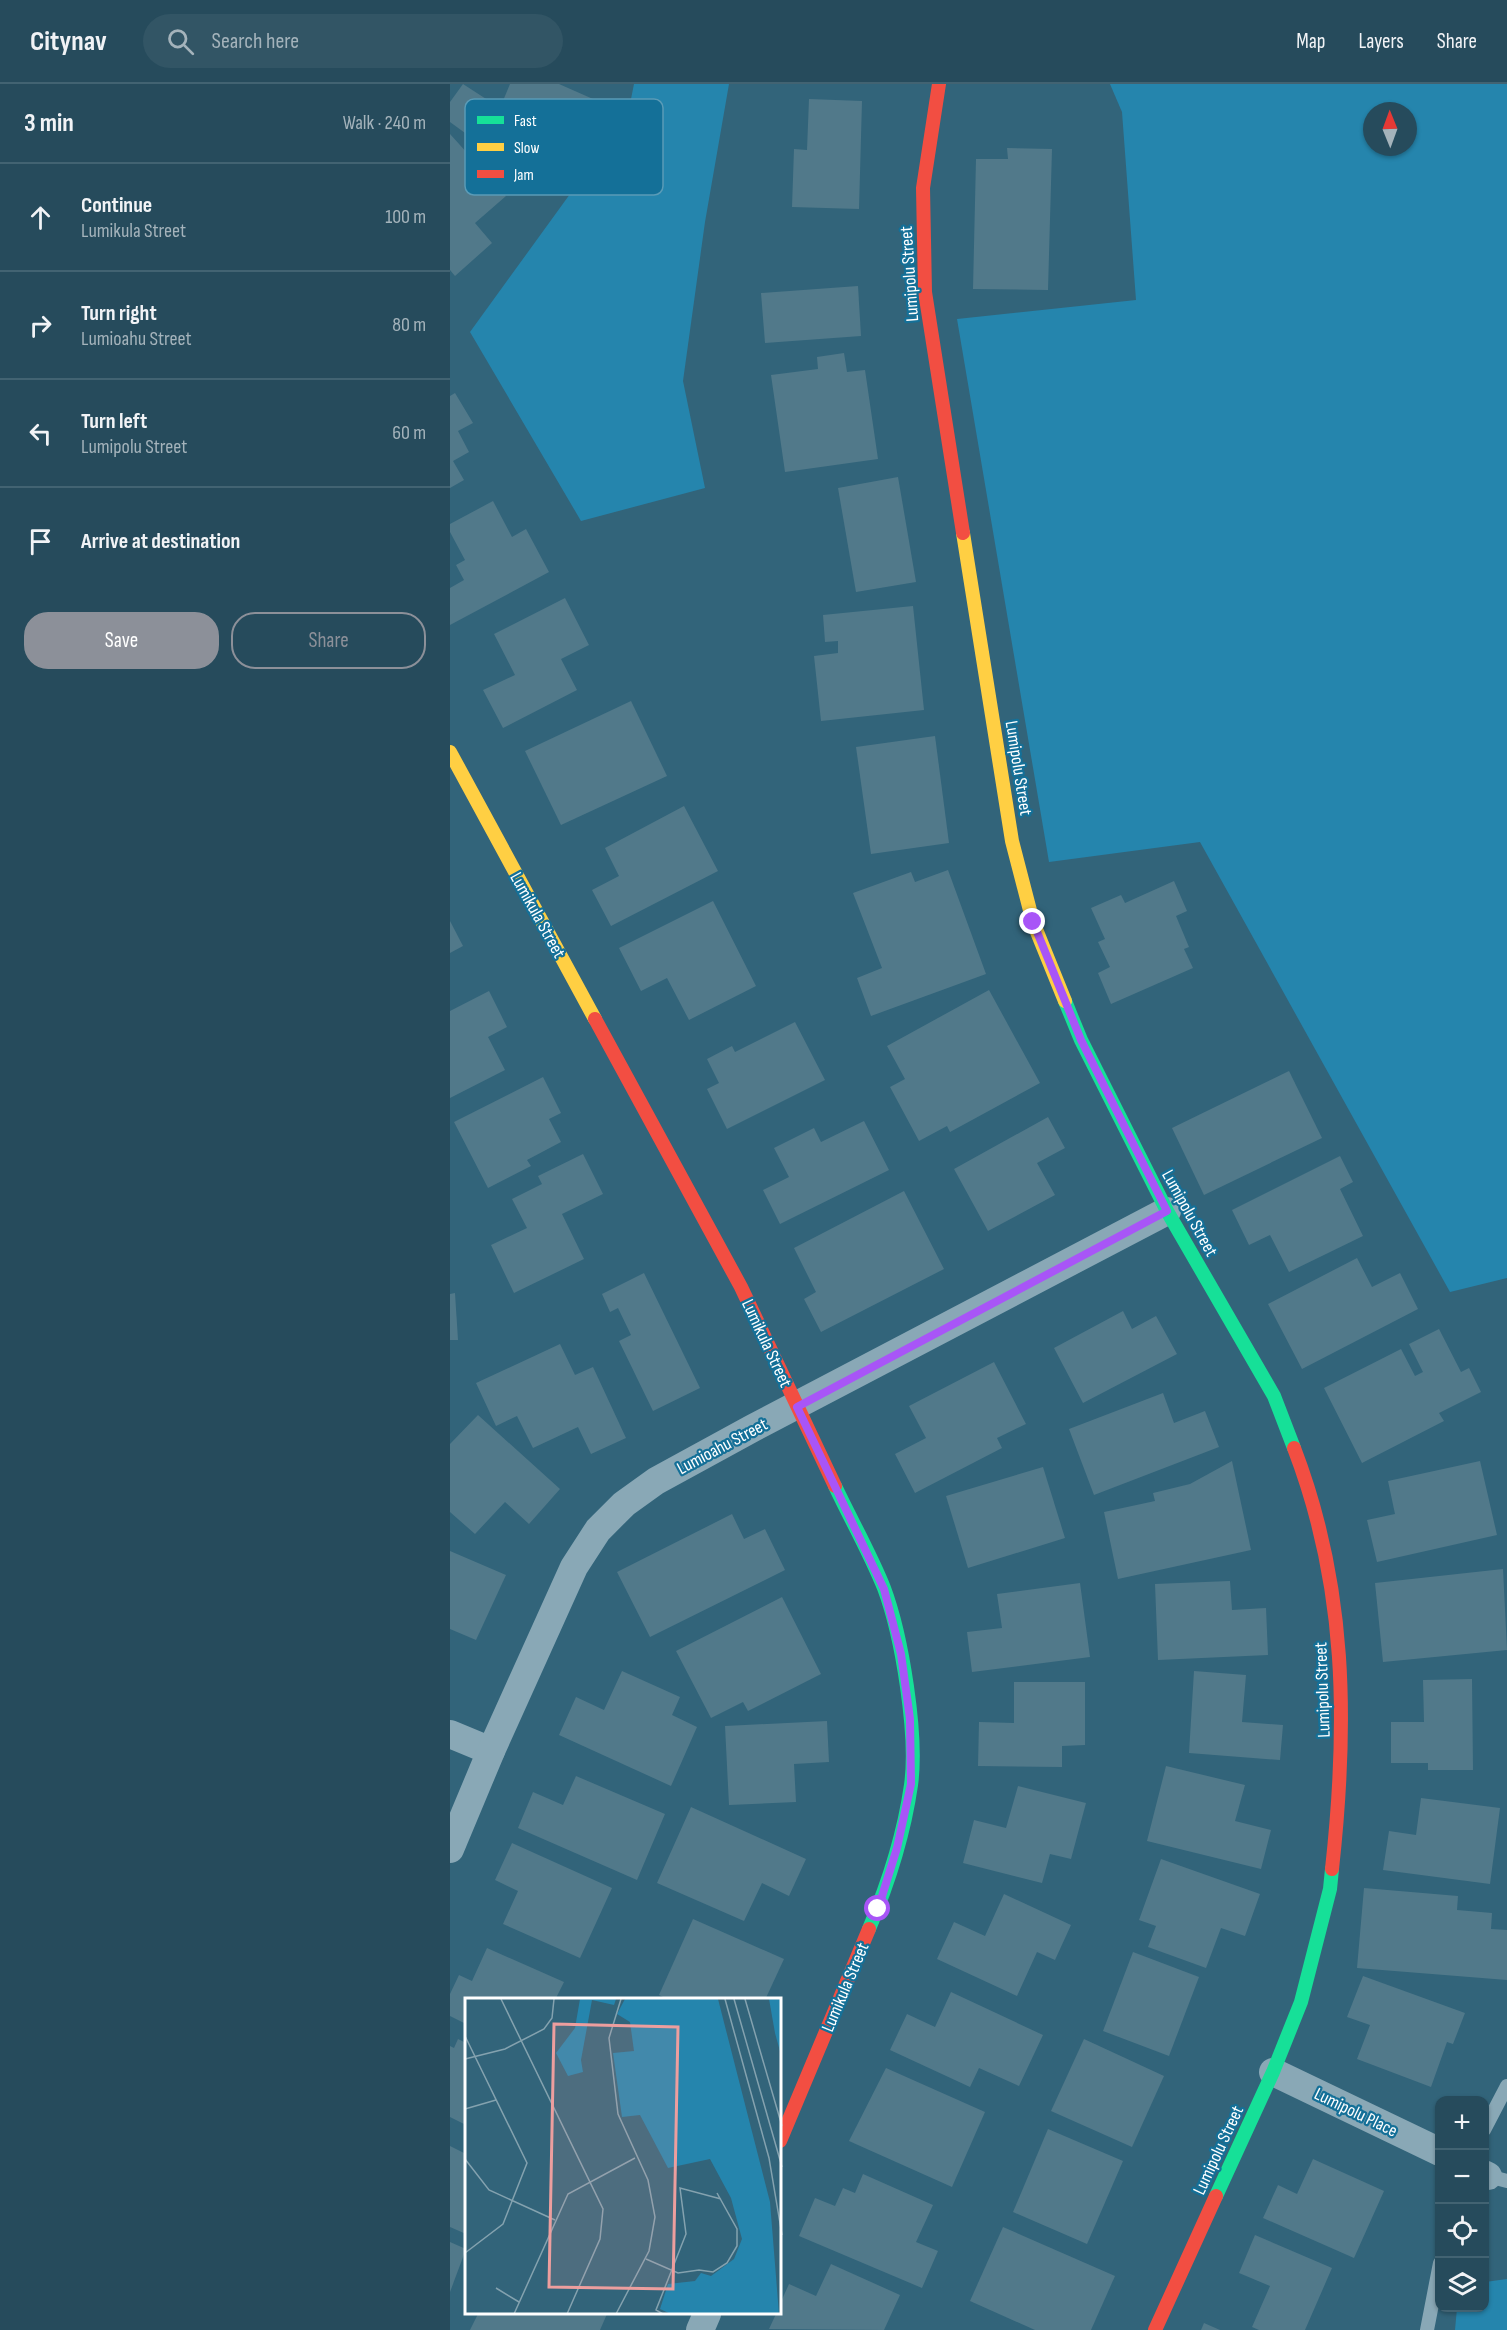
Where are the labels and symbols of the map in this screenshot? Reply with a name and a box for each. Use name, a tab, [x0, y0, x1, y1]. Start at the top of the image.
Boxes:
legend	[465, 99, 663, 195]
north arrow	[1363, 102, 1417, 156]
text: Fast	[514, 112, 537, 131]
text: Slow	[514, 139, 539, 158]
text: Jam	[513, 166, 534, 185]
street label: Lumipolu Street	[896, 225, 923, 322]
street label: Lumipolu Street	[1001, 719, 1036, 817]
street label: Lumikula Street	[505, 869, 570, 962]
route end	[1019, 908, 1045, 934]
street label: Lumipolu Street	[1157, 1166, 1222, 1261]
street label: Lumikula Street	[737, 1296, 796, 1391]
street label: Lumioahu Street	[673, 1414, 772, 1479]
street label: Lumipolu Street	[1310, 1641, 1335, 1738]
route start	[864, 1895, 890, 1921]
street label: Lumikula Street	[817, 1939, 874, 2035]
inset map	[465, 1998, 782, 2315]
street label: Lumipolu Place	[1311, 2083, 1401, 2142]
street label: Lumipolu Street	[1189, 2102, 1248, 2198]

